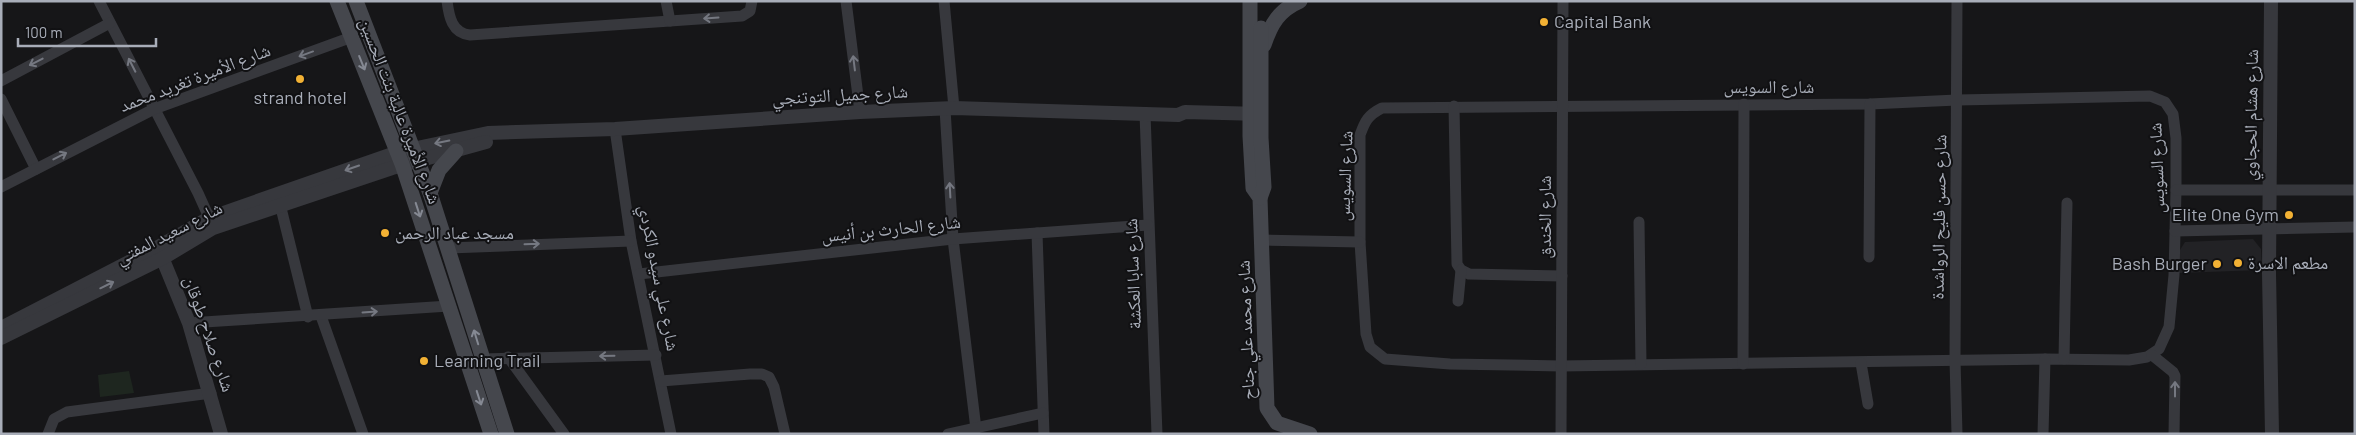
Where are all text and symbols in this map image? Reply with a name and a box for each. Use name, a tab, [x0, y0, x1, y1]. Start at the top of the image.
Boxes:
place label: Capital Bank	[1554, 10, 1651, 32]
street label: شارع الأميرة عالية بنت الحسين	[354, 14, 447, 207]
one-way arrow	[703, 14, 719, 23]
scale bar	[18, 15, 155, 47]
marker: Capital Bank	[1538, 16, 1550, 28]
text: 100 m	[25, 23, 63, 41]
street label: شارع الأميرة تغريد محمد	[116, 38, 273, 117]
street label: شارع هشام الحجاوي	[2238, 49, 2267, 181]
one-way arrow	[299, 50, 314, 59]
one-way arrow	[358, 55, 368, 70]
one-way arrow	[849, 56, 859, 72]
one-way arrow	[29, 58, 44, 67]
one-way arrow	[127, 58, 136, 73]
marker: strand hotel	[294, 73, 306, 85]
street label: شارع السويس	[1724, 75, 1814, 98]
street label: شارع جميل التوتنجي	[771, 79, 909, 113]
place label: strand hotel	[253, 86, 347, 108]
street label: شارع السويس	[2143, 122, 2170, 214]
street label: شارع السويس	[1331, 130, 1358, 222]
street label: شارع حسن فليح الرواشدة	[1926, 134, 1952, 300]
one-way arrow	[434, 138, 450, 148]
one-way arrow	[52, 151, 67, 160]
one-way arrow	[345, 164, 360, 173]
street label: شارع الخندق	[1533, 175, 1556, 259]
one-way arrow	[945, 183, 955, 199]
street label: شارع سعيد المفتي	[111, 196, 228, 273]
one-way arrow	[413, 202, 423, 218]
street label: شارع علي سيدو الكردي	[631, 203, 685, 354]
place label: Elite One Gym	[2172, 203, 2279, 225]
marker: Elite One Gym	[2283, 209, 2295, 221]
street label: شارع الحارث بن أنيس	[820, 210, 962, 247]
street label: شارع سابا العكشة	[1119, 218, 1146, 330]
place label: مسجد عباد الرحمن	[395, 221, 514, 244]
marker: مسجد عباد الرحمن	[379, 227, 391, 239]
one-way arrow	[524, 239, 540, 249]
place label: مطعم الاسرة	[2248, 251, 2328, 275]
place label: Bash Burger	[2112, 252, 2207, 274]
marker: مطعم الاسرة	[2232, 257, 2244, 269]
marker: Bash Burger	[2211, 258, 2223, 270]
street label: شارع محمد علي جناح	[1232, 260, 1263, 400]
street label: شارع صلاح طوقان	[178, 273, 240, 395]
one-way arrow	[100, 280, 115, 290]
one-way arrow	[361, 307, 377, 317]
one-way arrow	[471, 330, 480, 346]
place label: Learning Trail	[434, 349, 540, 371]
one-way arrow	[599, 351, 616, 361]
marker: Learning Trail	[418, 355, 430, 367]
one-way arrow	[2170, 381, 2180, 398]
one-way arrow	[475, 390, 484, 405]

